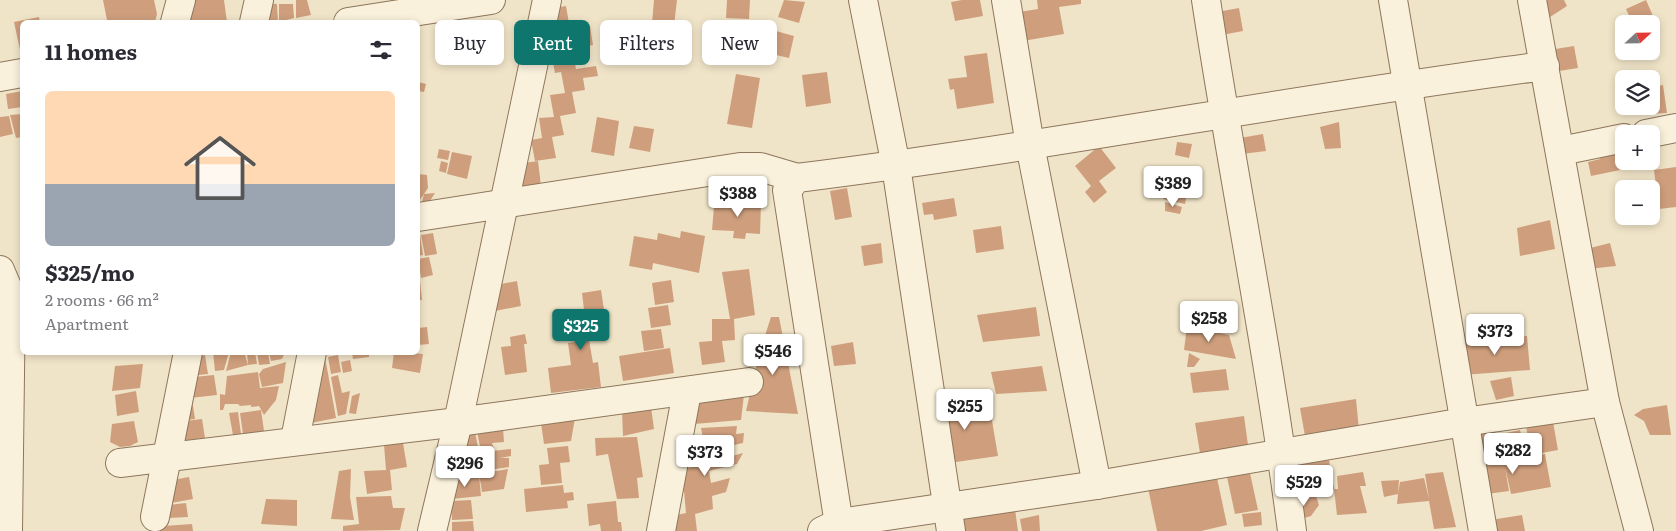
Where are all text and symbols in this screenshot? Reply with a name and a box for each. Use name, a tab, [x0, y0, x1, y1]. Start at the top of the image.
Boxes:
north arrow	[1615, 15, 1660, 60]
map controls	[1615, 15, 1660, 225]
chip: Buy	[435, 20, 504, 65]
chip: Rent	[514, 20, 590, 65]
chip: Filters	[600, 20, 692, 65]
chip: New	[702, 20, 777, 65]
text: 11 homes	[45, 35, 137, 66]
icon: filters	[367, 36, 395, 64]
button: layers	[1615, 70, 1660, 115]
icon: home	[175, 123, 265, 213]
button: +	[1615, 125, 1660, 170]
pin: $389	[1143, 166, 1203, 208]
text: $389	[1154, 170, 1192, 194]
pin: $388	[708, 176, 768, 218]
text: $388	[719, 180, 757, 204]
button: −	[1615, 180, 1660, 225]
text: $325/mo	[45, 256, 135, 287]
text: 2 rooms · 66 m²	[45, 287, 159, 311]
pin: $258	[1179, 300, 1239, 343]
text: $258	[1191, 305, 1227, 329]
pin: $325	[551, 308, 611, 351]
text: Apartment	[45, 311, 129, 335]
text: $325	[563, 313, 599, 337]
pin: $373	[1465, 314, 1525, 356]
text: $373	[1477, 318, 1513, 342]
pin: $546	[743, 334, 803, 376]
text: $546	[754, 338, 792, 362]
pin: $255	[935, 388, 995, 431]
text: $255	[947, 393, 983, 417]
pin: $282	[1483, 432, 1543, 475]
pin: $373	[675, 434, 735, 477]
text: $282	[1495, 437, 1531, 461]
text: $373	[687, 439, 723, 463]
pin: $296	[435, 446, 495, 488]
text: $296	[447, 450, 483, 474]
pin: $529	[1274, 464, 1334, 507]
text: $529	[1286, 469, 1322, 493]

